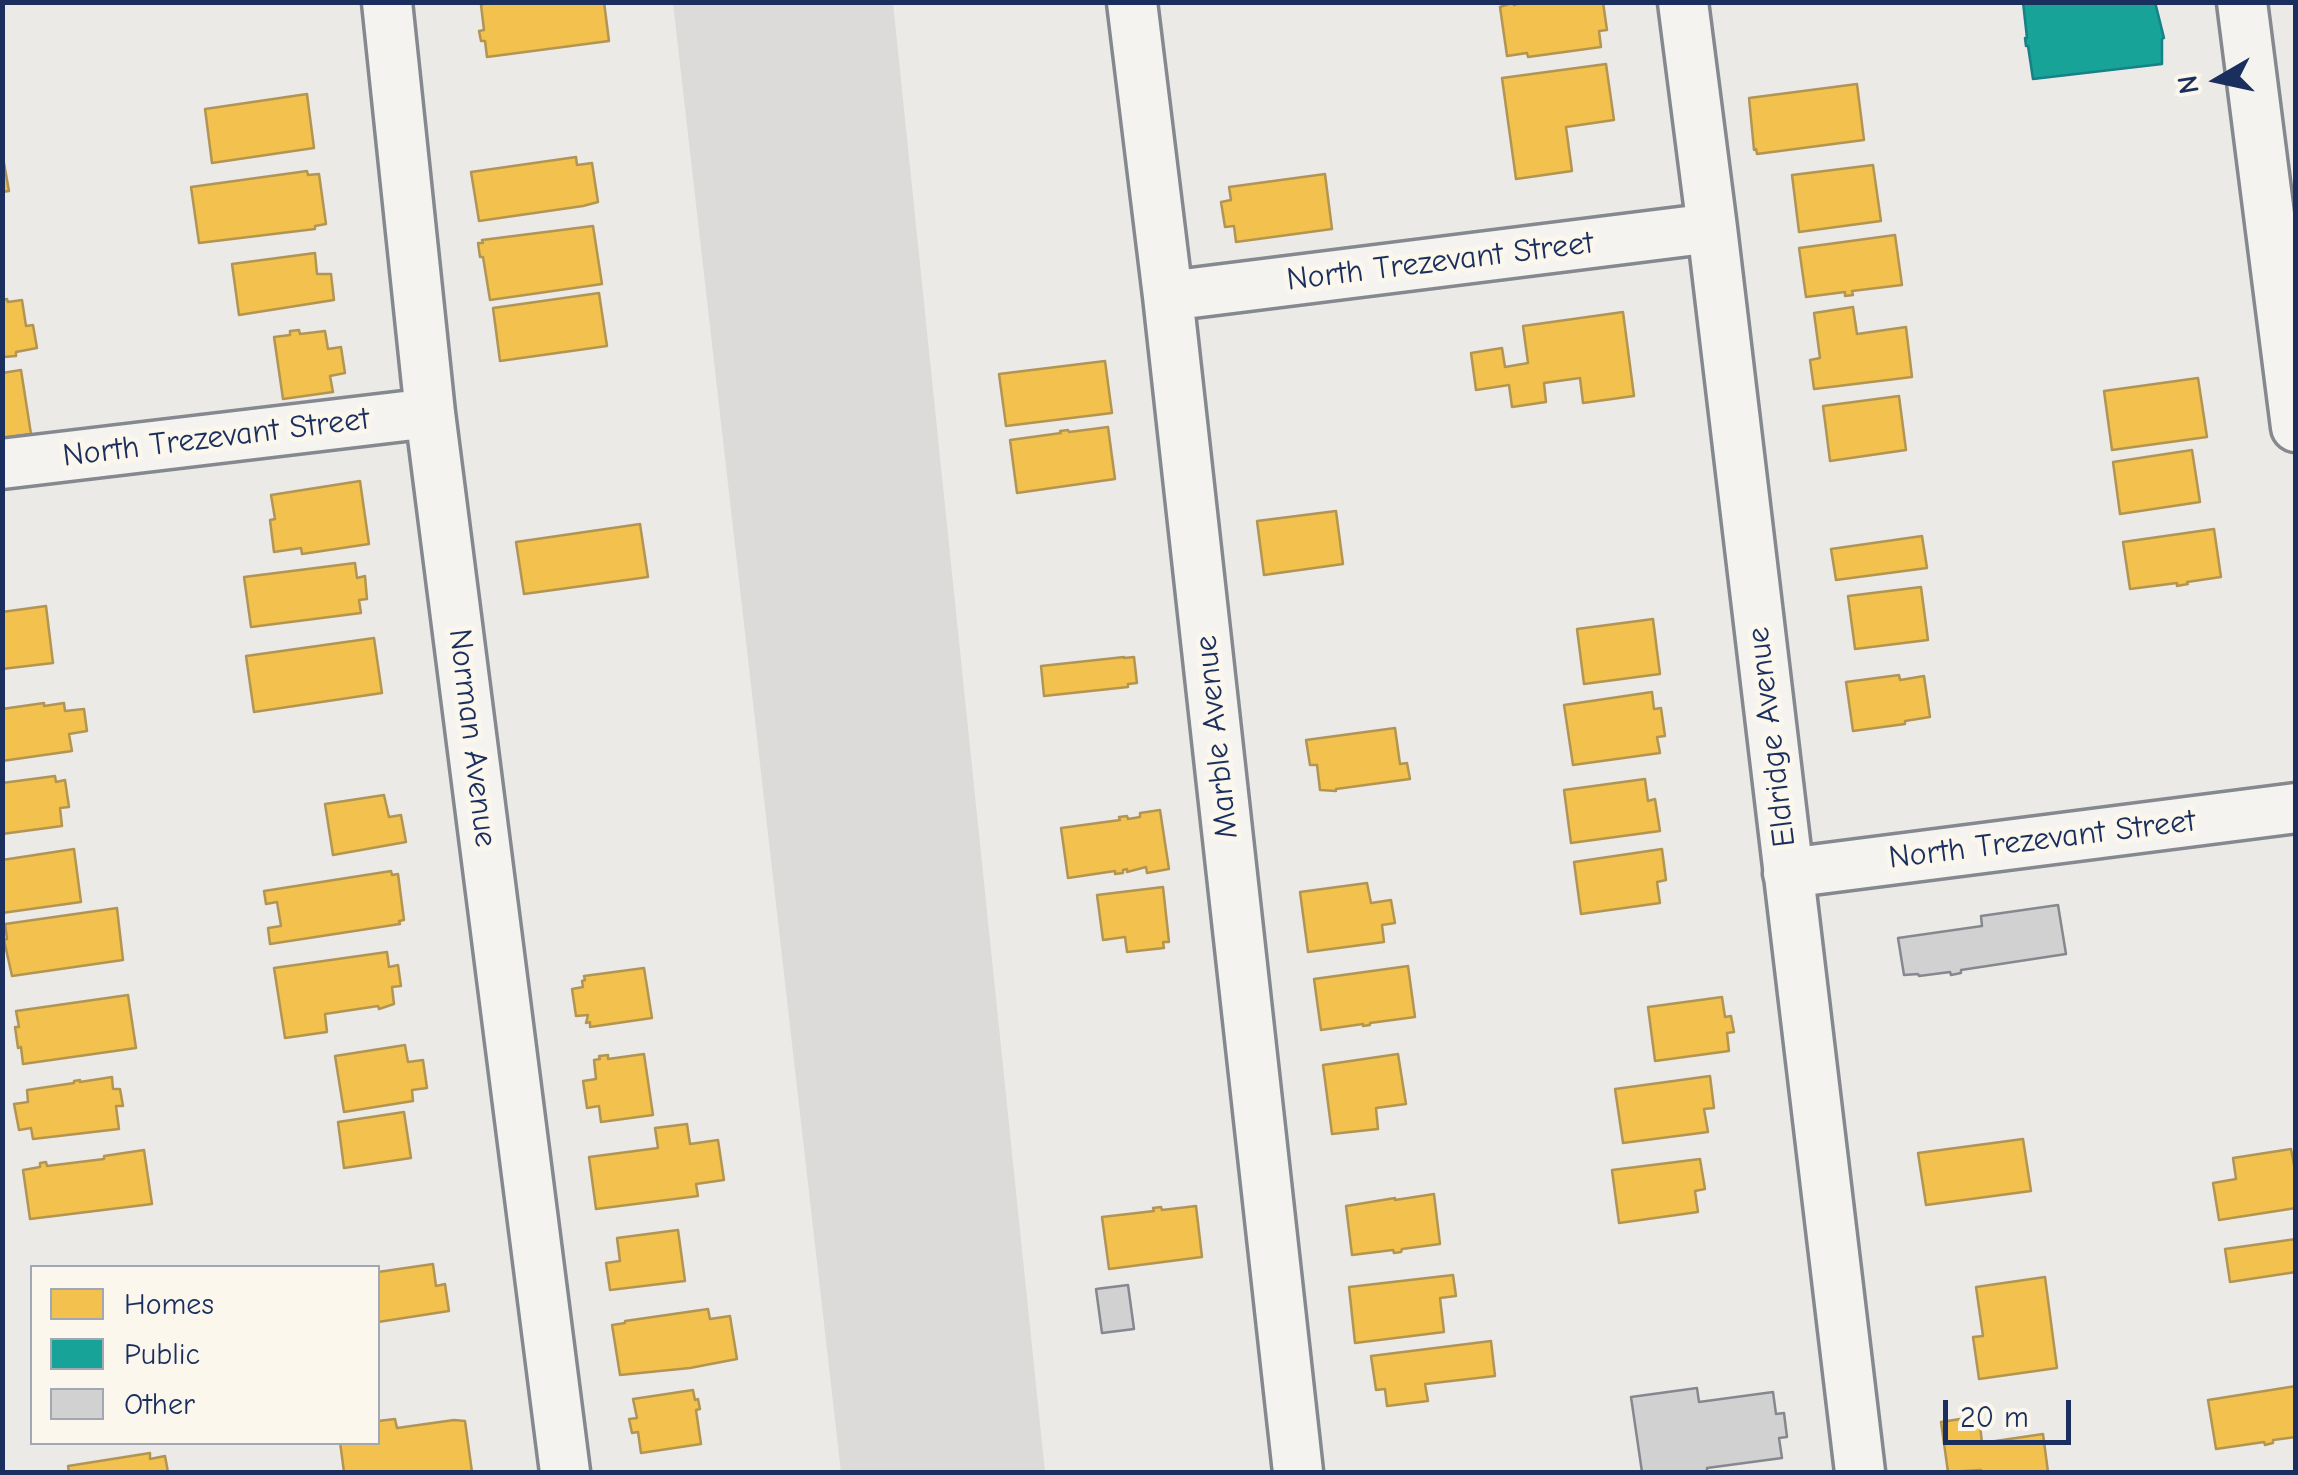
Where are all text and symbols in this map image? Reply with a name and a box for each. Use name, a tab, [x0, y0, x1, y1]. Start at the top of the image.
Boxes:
north arrow	[2168, 30, 2268, 130]
text: N	[2171, 73, 2206, 96]
street label: North Trezevant Street	[1285, 224, 1595, 300]
street label: North Trezevant Street	[61, 400, 371, 476]
street label: Eldridge Avenue	[1739, 625, 1805, 849]
street label: Norman Avenue	[440, 627, 504, 849]
street label: Marble Avenue	[1187, 633, 1247, 841]
street label: North Trezevant Street	[1887, 802, 2197, 878]
legend	[30, 1265, 380, 1445]
text: Homes	[124, 1287, 214, 1322]
text: Public	[124, 1337, 200, 1372]
scale bar	[1948, 1380, 2076, 1442]
text: Other	[124, 1387, 195, 1422]
text: 20 m	[1960, 1400, 2029, 1435]

